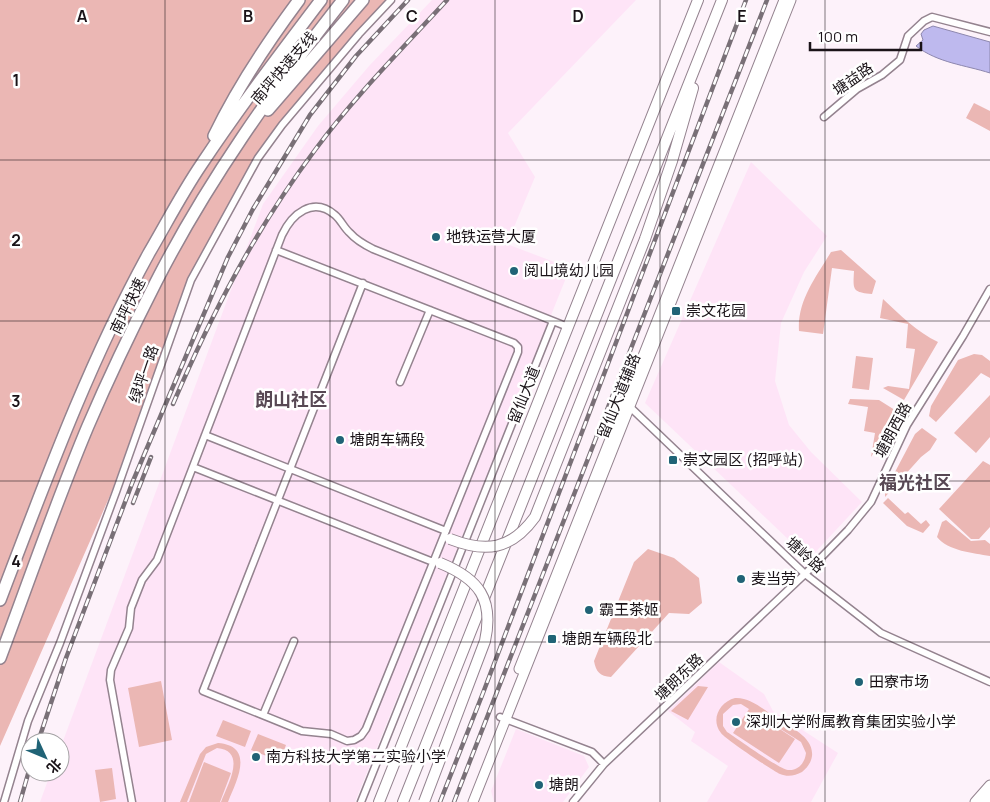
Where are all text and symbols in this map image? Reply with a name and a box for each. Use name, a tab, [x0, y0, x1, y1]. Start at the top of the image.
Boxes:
text: A	[77, 5, 88, 27]
text: B	[243, 5, 253, 27]
text: C	[406, 5, 418, 27]
text: D	[572, 5, 584, 27]
text: E	[737, 5, 747, 27]
scale bar	[810, 20, 921, 52]
text: 100 m	[818, 26, 858, 47]
street label: 南坪快速支线	[246, 27, 321, 109]
street label: 塘益路	[828, 57, 877, 100]
text: 1	[12, 69, 20, 91]
place label: 地铁运营大厦	[446, 226, 536, 247]
text: 2	[11, 229, 21, 251]
marker: 地铁运营大厦	[430, 231, 442, 243]
place label: 阅山境幼儿园	[524, 260, 614, 281]
marker: 阅山境幼儿园	[508, 265, 520, 277]
street label: 南坪快速	[105, 274, 150, 337]
place label: 崇文花园	[686, 300, 746, 321]
marker: 崇文花园	[670, 305, 682, 317]
street label: 绿坪一路	[124, 342, 163, 406]
street label: 留仙大道辅路	[592, 350, 645, 441]
street label: 留仙大道	[503, 363, 545, 427]
district label: 朗山社区	[255, 387, 327, 411]
text: 3	[11, 390, 21, 412]
street label: 塘朗西路	[869, 398, 916, 461]
place label: 塘朗车辆段	[350, 429, 425, 450]
marker: 塘朗车辆段	[334, 434, 346, 446]
place label: 崇文园区 (招呼站)	[683, 449, 804, 470]
marker: 崇文园区 (招呼站)	[667, 454, 679, 466]
district label: 福光社区	[879, 470, 951, 494]
street label: 塘岭路	[782, 532, 829, 577]
text: 4	[11, 550, 21, 572]
place label: 麦当劳	[751, 568, 796, 589]
marker: 麦当劳	[735, 573, 747, 585]
place label: 霸王茶姬	[599, 599, 659, 620]
marker: 霸王茶姬	[583, 604, 595, 616]
place label: 塘朗车辆段北	[562, 628, 652, 649]
marker: 塘朗车辆段北	[546, 633, 558, 645]
street label: 塘朗东路	[650, 648, 708, 705]
place label: 田寮市场	[869, 671, 929, 692]
marker: 田寮市场	[853, 676, 865, 688]
place label: 深圳大学附属教育集团实验小学	[746, 711, 956, 732]
marker: 深圳大学附属教育集团实验小学	[730, 716, 742, 728]
north arrow	[20, 732, 70, 782]
place label: 南方科技大学第二实验小学	[266, 746, 446, 767]
marker: 南方科技大学第二实验小学	[250, 751, 262, 763]
text: 北	[43, 755, 66, 778]
place label: 塘朗	[549, 774, 579, 795]
marker: 塘朗	[533, 779, 545, 791]

